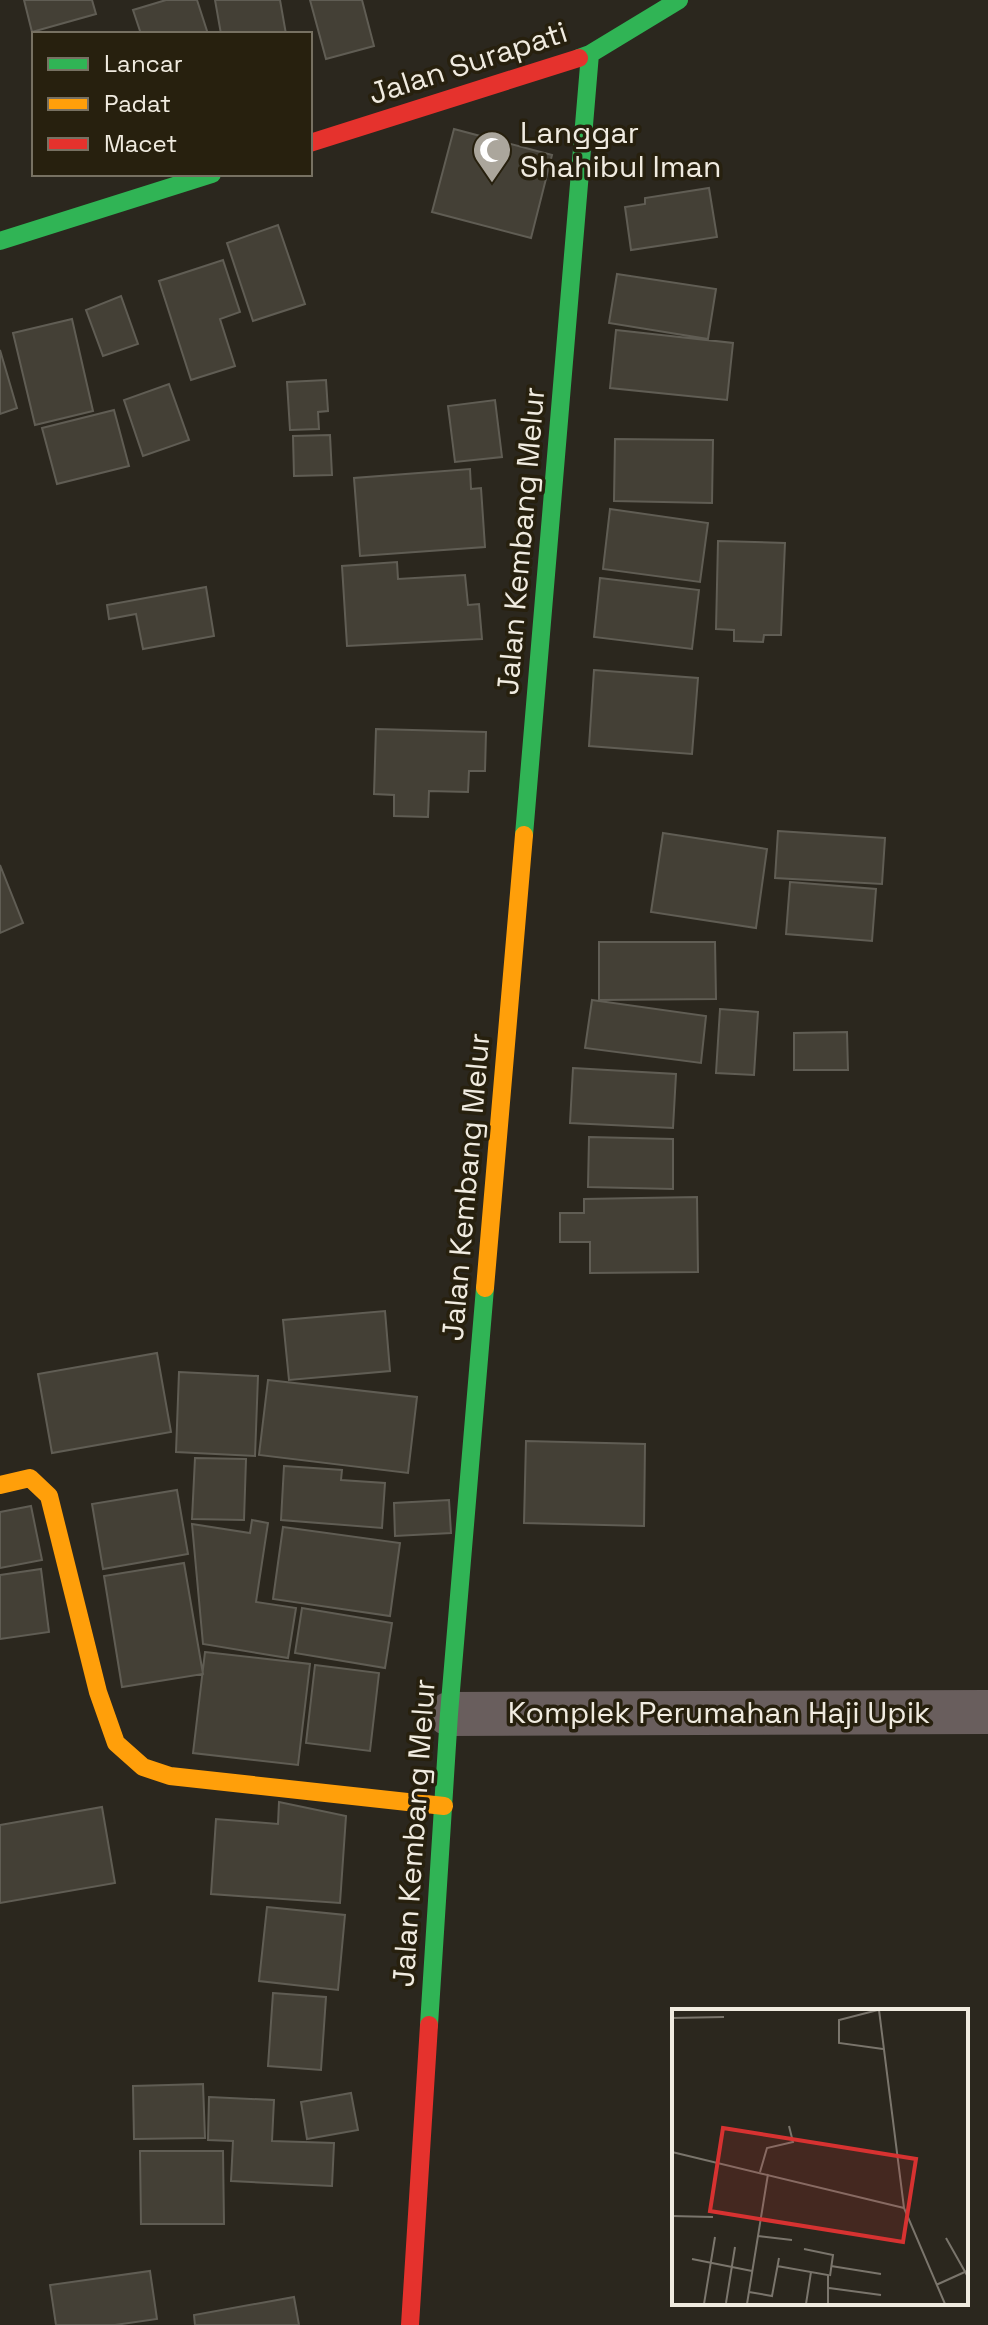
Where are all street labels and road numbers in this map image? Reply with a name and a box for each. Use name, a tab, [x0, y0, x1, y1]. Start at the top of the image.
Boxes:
street label: Jalan Surapati	[364, 12, 572, 113]
street label: Jalan Kembang Melur	[488, 385, 553, 697]
street label: Jalan Kembang Melur	[433, 1031, 498, 1343]
street label: Jalan Kembang Melur	[383, 1678, 444, 1988]
street label: Komplek Perumahan Haji Upik	[508, 1693, 930, 1732]

